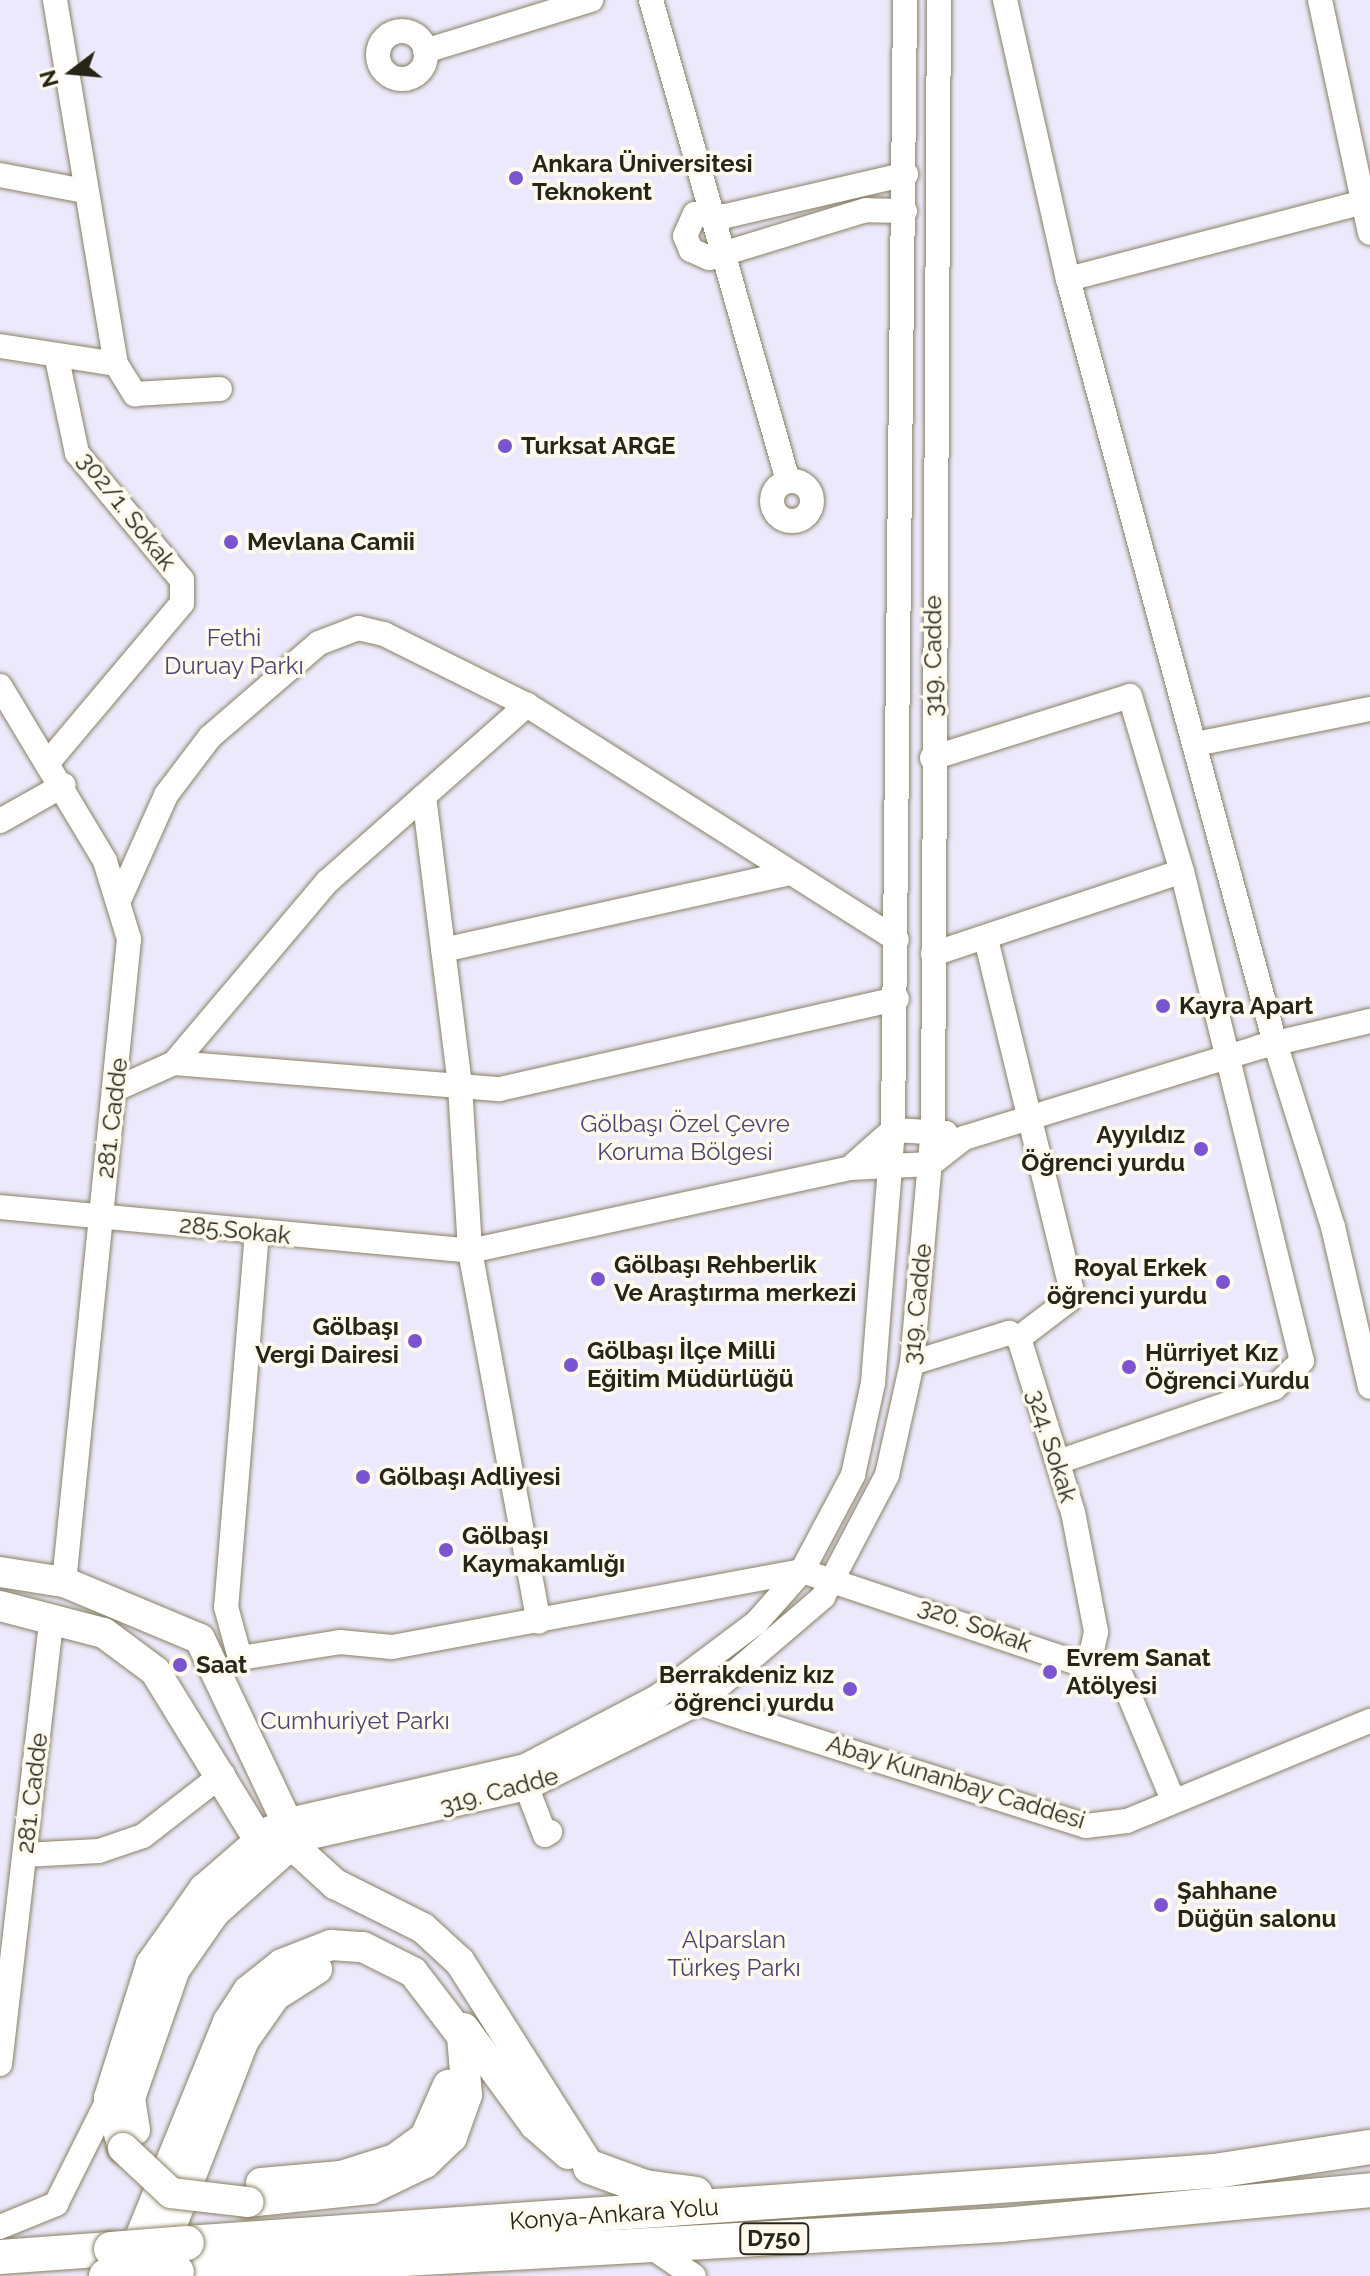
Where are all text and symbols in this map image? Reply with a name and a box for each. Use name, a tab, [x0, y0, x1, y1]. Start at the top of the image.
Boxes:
north arrow	[32, 32, 112, 112]
text: N	[34, 67, 64, 90]
place label: Ankara Üniversitesi Teknokent	[532, 150, 753, 206]
marker: Ankara Üniversitesi Teknokent	[507, 169, 525, 187]
place label: Turksat ARGE	[521, 432, 676, 460]
marker: Turksat ARGE	[496, 437, 514, 455]
street label: 302/1. Sokak	[72, 446, 182, 576]
place label: Mevlana Camii	[247, 528, 415, 556]
marker: Mevlana Camii	[222, 533, 240, 551]
street label: 319. Cadde	[919, 595, 947, 717]
park label: Fethi Duruay Parkı	[164, 624, 304, 680]
place label: Kayra Apart	[1179, 992, 1314, 1020]
marker: Kayra Apart	[1154, 997, 1172, 1015]
street label: 281. Cadde	[90, 1056, 134, 1180]
park label: Gölbaşı Özel Çevre Koruma Bölgesi	[580, 1110, 790, 1166]
place label: Ayyıldız Öğrenci yurdu	[1021, 1121, 1185, 1177]
marker: Ayyıldız Öğrenci yurdu	[1192, 1140, 1210, 1158]
street label: 285.Sokak	[178, 1210, 292, 1250]
street label: 319. Cadde	[896, 1242, 938, 1366]
place label: Gölbaşı Rehberlik Ve Araştırma merkezi	[614, 1251, 857, 1307]
place label: Royal Erkek öğrenci yurdu	[1046, 1254, 1207, 1310]
marker: Gölbaşı Rehberlik Ve Araştırma merkezi	[589, 1270, 607, 1288]
marker: Royal Erkek öğrenci yurdu	[1214, 1273, 1232, 1291]
place label: Gölbaşı Vergi Dairesi	[255, 1313, 399, 1369]
marker: Gölbaşı Vergi Dairesi	[406, 1332, 424, 1350]
place label: Gölbaşı İlçe Milli Eğitim Müdürlüğü	[587, 1337, 794, 1393]
place label: Hürriyet Kız Öğrenci Yurdu	[1145, 1339, 1310, 1395]
marker: Gölbaşı İlçe Milli Eğitim Müdürlüğü	[562, 1356, 580, 1374]
marker: Hürriyet Kız Öğrenci Yurdu	[1120, 1358, 1138, 1376]
street label: 324. Sokak	[1021, 1386, 1083, 1506]
place label: Gölbaşı Adliyesi	[379, 1463, 561, 1491]
marker: Gölbaşı Adliyesi	[354, 1468, 372, 1486]
place label: Gölbaşı Kaymakamlığı	[462, 1522, 625, 1578]
marker: Gölbaşı Kaymakamlığı	[437, 1541, 455, 1559]
street label: 320. Sokak	[915, 1591, 1035, 1659]
place label: Evrem Sanat Atölyesi	[1066, 1644, 1211, 1700]
place label: Saat	[196, 1651, 247, 1679]
marker: Saat	[171, 1656, 189, 1674]
place label: Berrakdeniz kız öğrenci yurdu	[659, 1661, 834, 1717]
marker: Evrem Sanat Atölyesi	[1041, 1663, 1059, 1681]
marker: Berrakdeniz kız öğrenci yurdu	[841, 1680, 859, 1698]
park label: Cumhuriyet Parkı	[260, 1707, 450, 1735]
street label: Abay Kunanbay Caddesi	[823, 1729, 1089, 1835]
street label: 281. Cadde	[10, 1731, 54, 1855]
street label: 319. Cadde	[437, 1761, 561, 1821]
place label: Şahhane Düğün salonu	[1177, 1877, 1336, 1933]
marker: Şahhane Düğün salonu	[1152, 1896, 1170, 1914]
park label: Alparslan Türkeş Parkı	[667, 1926, 801, 1982]
street label: Konya-Ankara Yolu	[508, 2192, 720, 2236]
road number: D750	[738, 2221, 810, 2257]

